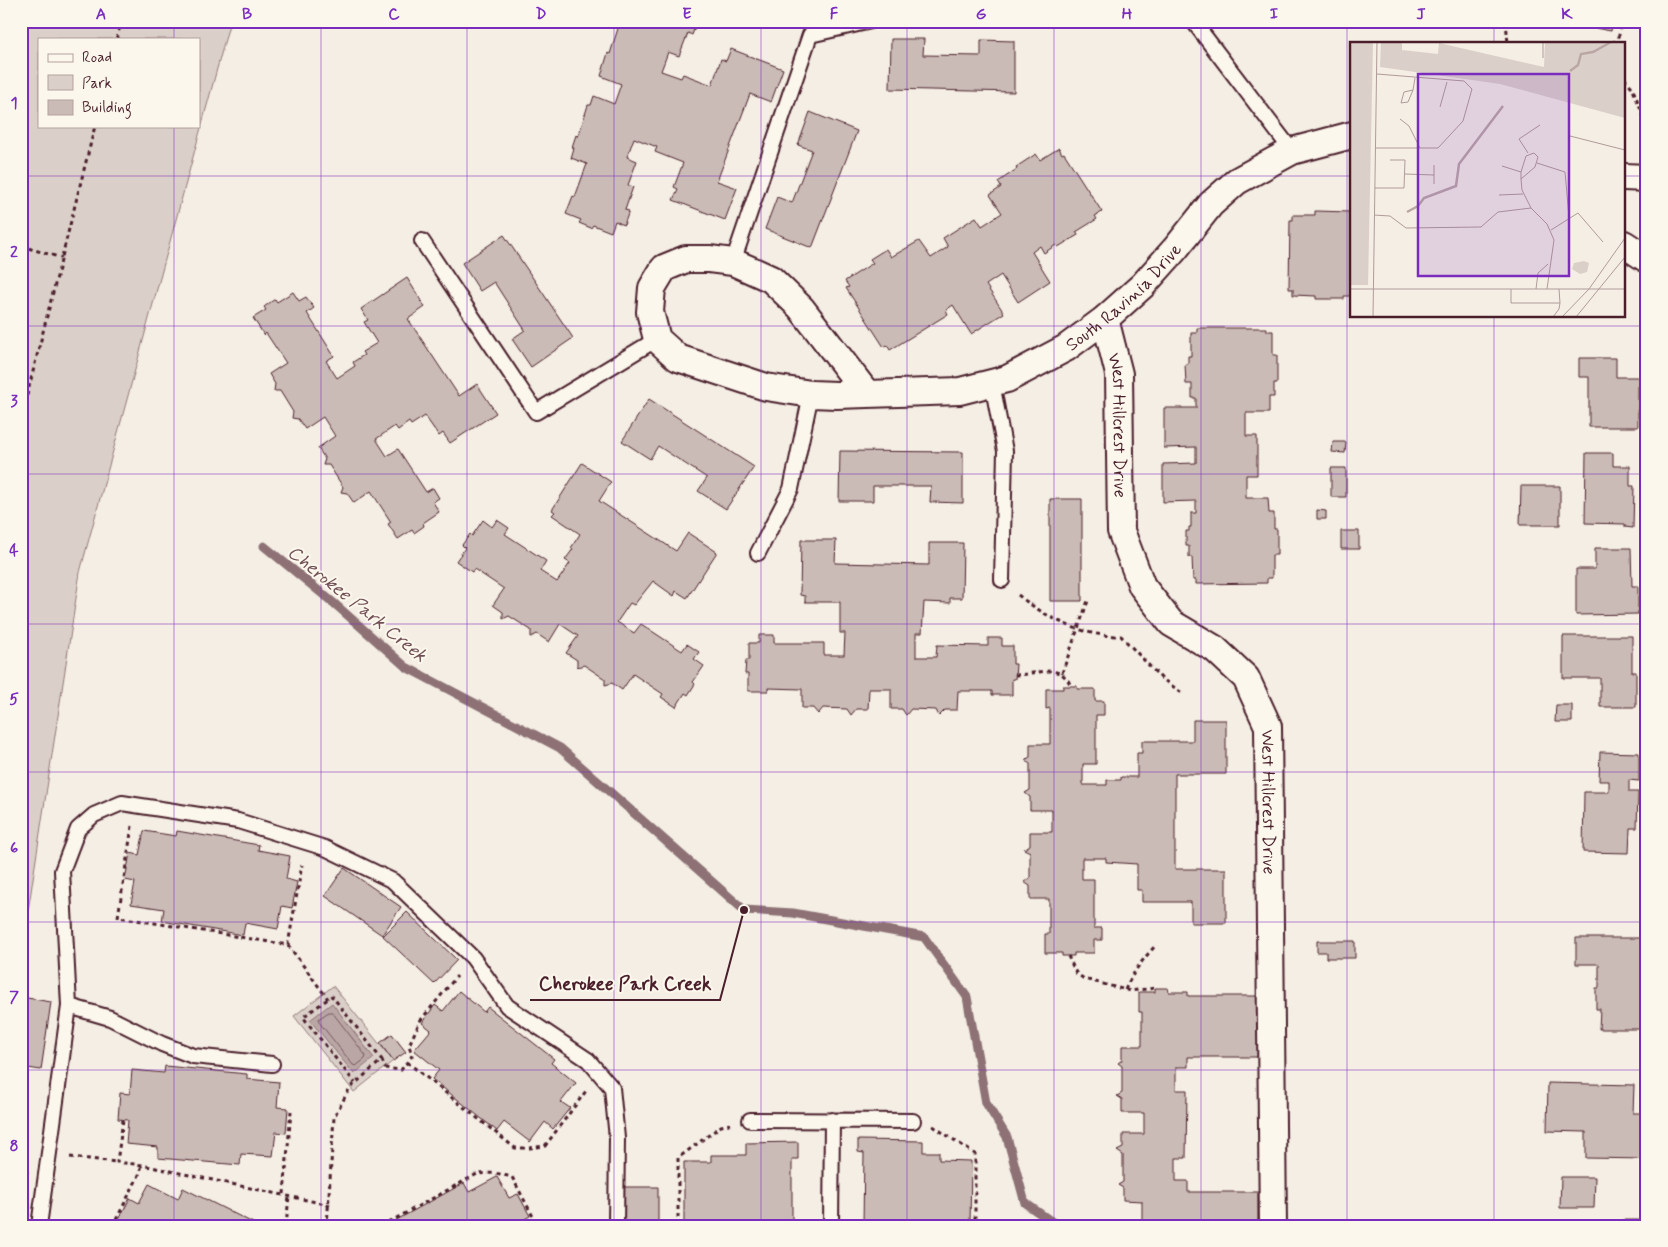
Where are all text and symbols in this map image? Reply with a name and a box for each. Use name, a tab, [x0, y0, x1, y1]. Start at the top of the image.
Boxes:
text: A	[96, 4, 106, 25]
text: B	[242, 4, 252, 25]
text: C	[388, 4, 400, 25]
text: D	[535, 4, 547, 25]
text: E	[682, 4, 692, 25]
text: F	[830, 4, 839, 25]
text: G	[976, 4, 987, 25]
text: H	[1122, 4, 1133, 25]
text: I	[1270, 4, 1279, 25]
text: J	[1416, 4, 1426, 25]
text: K	[1561, 4, 1573, 25]
legend	[38, 38, 200, 128]
inset map	[1350, 42, 1626, 318]
text: Road	[82, 48, 112, 68]
text: Park	[82, 74, 112, 94]
text: 1	[10, 93, 18, 114]
text: Building	[82, 98, 132, 119]
street label: South Ravinia Drive	[1061, 238, 1188, 357]
text: 2	[10, 242, 18, 263]
street label: West Hillcrest Drive	[1101, 351, 1132, 498]
text: 3	[10, 391, 18, 412]
text: 4	[9, 540, 19, 561]
water label: Cherokee Park Creek	[282, 540, 432, 669]
text: 5	[9, 689, 19, 710]
street label: West Hillcrest Drive	[1255, 729, 1280, 875]
text: 6	[10, 838, 18, 859]
callout: Cherokee Park Creek	[530, 966, 720, 1000]
text: Cherokee Park Creek	[539, 972, 712, 997]
text: 7	[9, 987, 19, 1008]
text: 8	[9, 1136, 19, 1157]

